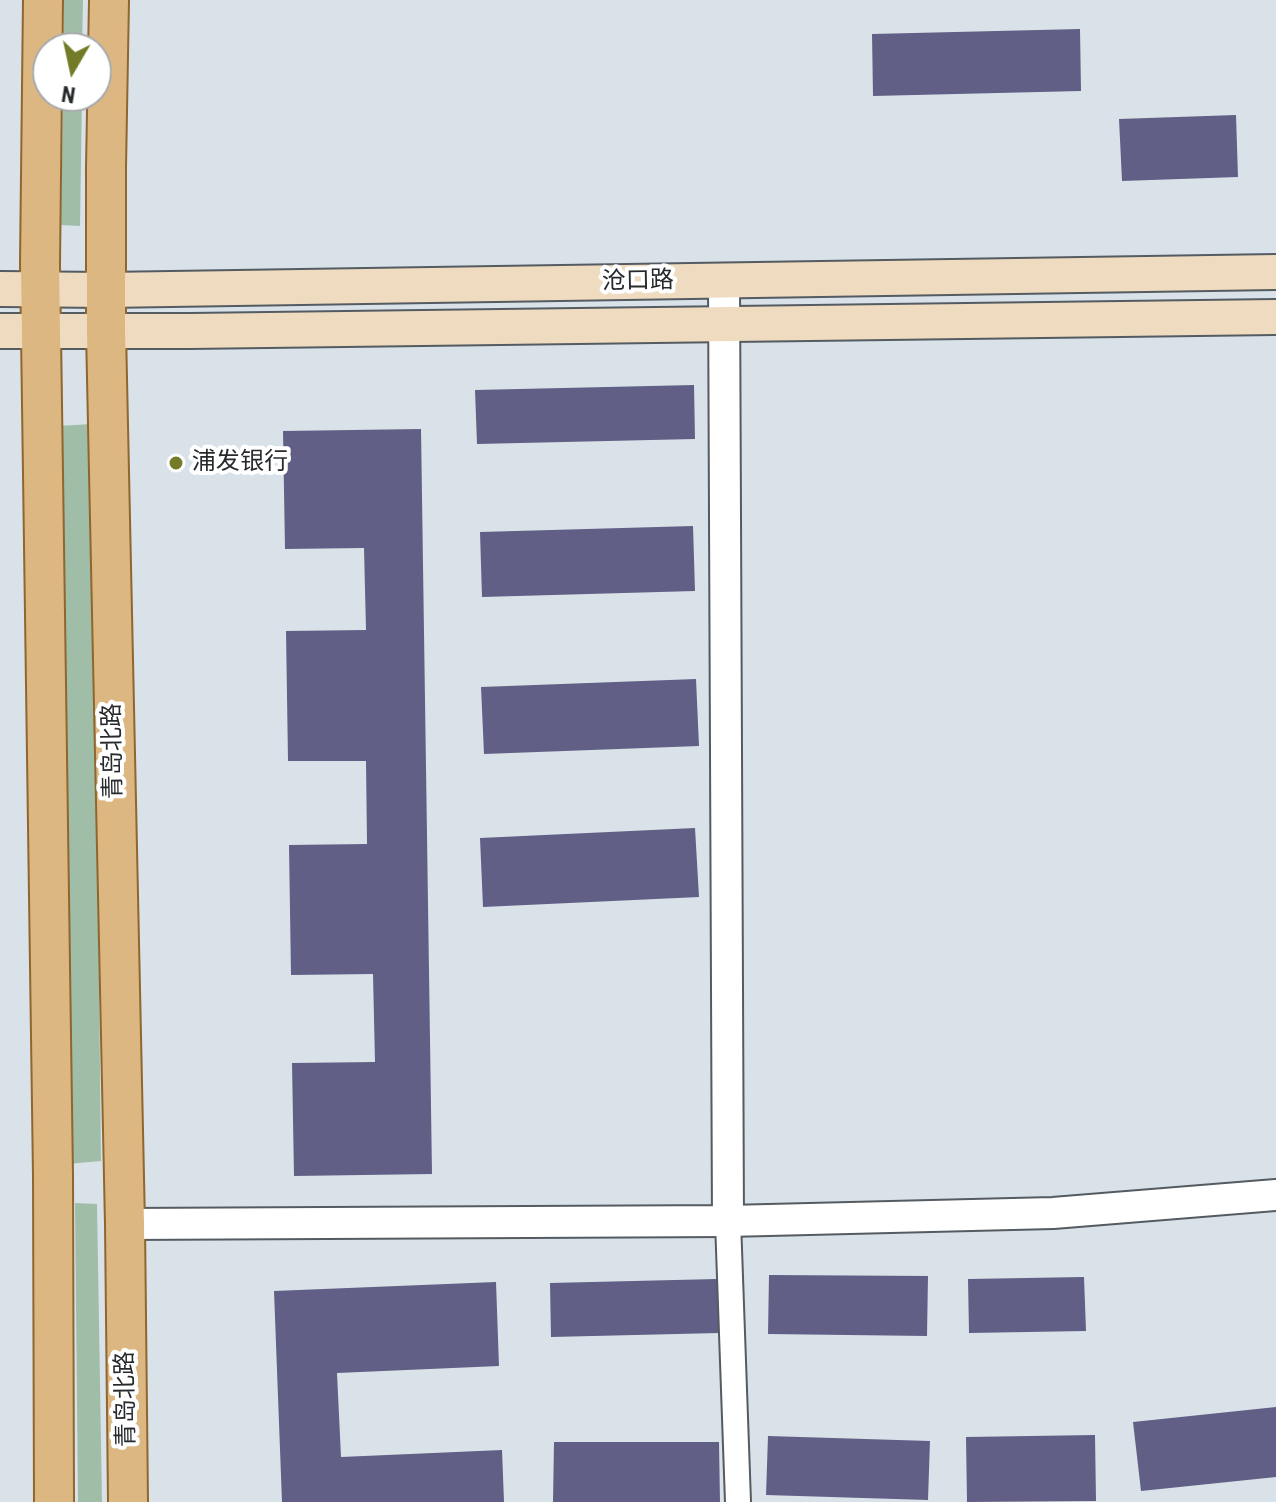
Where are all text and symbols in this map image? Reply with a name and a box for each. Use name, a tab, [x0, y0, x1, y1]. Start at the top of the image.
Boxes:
north arrow	[32, 32, 112, 112]
text: N	[60, 81, 77, 108]
street label: 沧口路	[602, 267, 674, 297]
place label: 浦发银行	[192, 449, 288, 477]
marker: 浦发银行	[167, 454, 185, 472]
street label: 青岛北路	[99, 703, 129, 799]
street label: 青岛北路	[112, 1351, 142, 1447]

